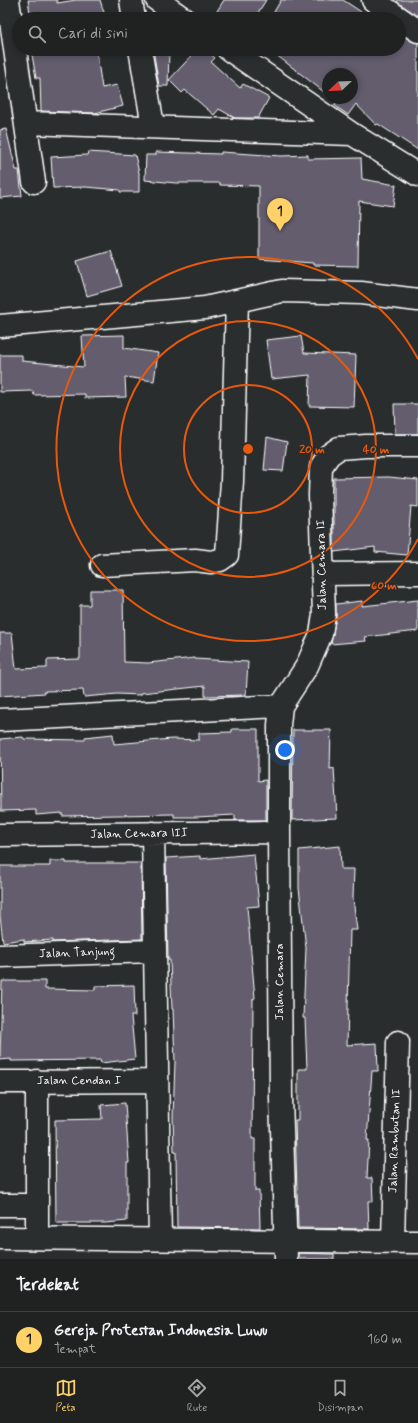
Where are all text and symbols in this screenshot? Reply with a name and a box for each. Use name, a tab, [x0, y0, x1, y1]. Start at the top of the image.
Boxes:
search box	[12, 12, 406, 56]
icon: search	[26, 23, 48, 45]
text: Cari di sini	[58, 24, 128, 44]
north arrow	[322, 68, 358, 104]
pin: 1	[267, 198, 293, 231]
centre of rings	[241, 442, 255, 456]
text: 20 m	[299, 442, 325, 458]
text: 40 m	[363, 442, 390, 458]
street label: Jalan Cemara II	[313, 520, 331, 610]
text: 60 m	[371, 578, 397, 594]
your location	[275, 740, 295, 760]
street label: Jalan Cemara III	[90, 825, 188, 843]
street label: Jalan Cemara	[272, 943, 288, 1021]
street label: Jalan Tanjung	[39, 944, 116, 963]
street label: Jalan Cendan I	[37, 1073, 121, 1089]
street label: Jalan Rambutan II	[385, 1088, 405, 1194]
text: Terdekat	[16, 1274, 79, 1296]
text: Gereja Protestan Indonesia Luwu	[54, 1321, 268, 1341]
text: 1	[26, 1331, 32, 1348]
text: 160 m	[367, 1331, 402, 1348]
text: Tempat	[54, 1341, 96, 1358]
tab: Peta	[55, 1377, 77, 1415]
tab: Rute	[186, 1377, 208, 1415]
tab: Disimpan	[317, 1377, 363, 1415]

